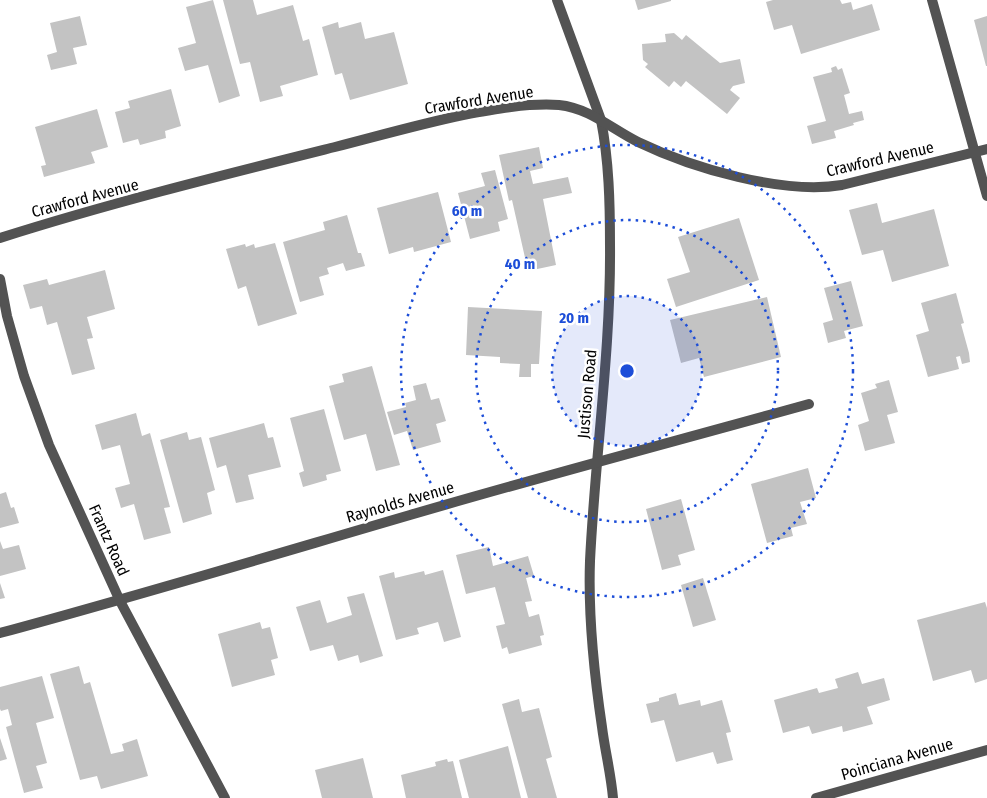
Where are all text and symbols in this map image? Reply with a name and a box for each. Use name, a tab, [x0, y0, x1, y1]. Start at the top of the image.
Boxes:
street label: Crawford Avenue	[423, 82, 535, 118]
street label: Crawford Avenue	[824, 137, 936, 181]
street label: Crawford Avenue	[29, 175, 141, 221]
text: 60 m	[452, 202, 482, 220]
text: 40 m	[505, 255, 535, 273]
text: 20 m	[558, 309, 589, 327]
street label: Justison Road	[574, 349, 600, 439]
centre of rings	[618, 362, 636, 380]
street label: Raynolds Avenue	[344, 477, 456, 527]
street label: Frantz Road	[85, 501, 133, 579]
street label: Poinciana Avenue	[839, 734, 955, 784]

